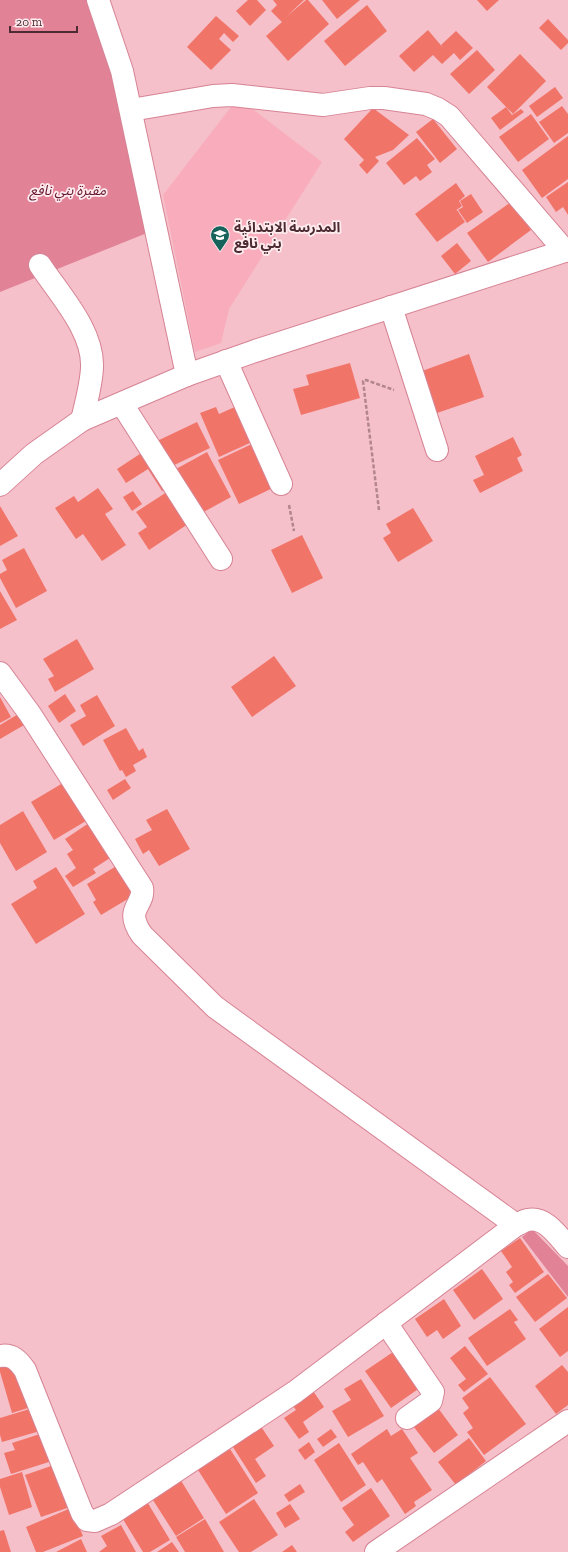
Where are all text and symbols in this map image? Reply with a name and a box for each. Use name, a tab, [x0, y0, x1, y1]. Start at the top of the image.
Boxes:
scale bar	[10, 8, 77, 34]
text: 20 m	[16, 15, 43, 29]
park label: مقبرة بني نافع	[29, 182, 107, 201]
place label: المدرسة الابتدائية بني نافع	[234, 219, 340, 254]
school or university icon: المدرسة الابتدائية بني نافع	[209, 224, 231, 252]

